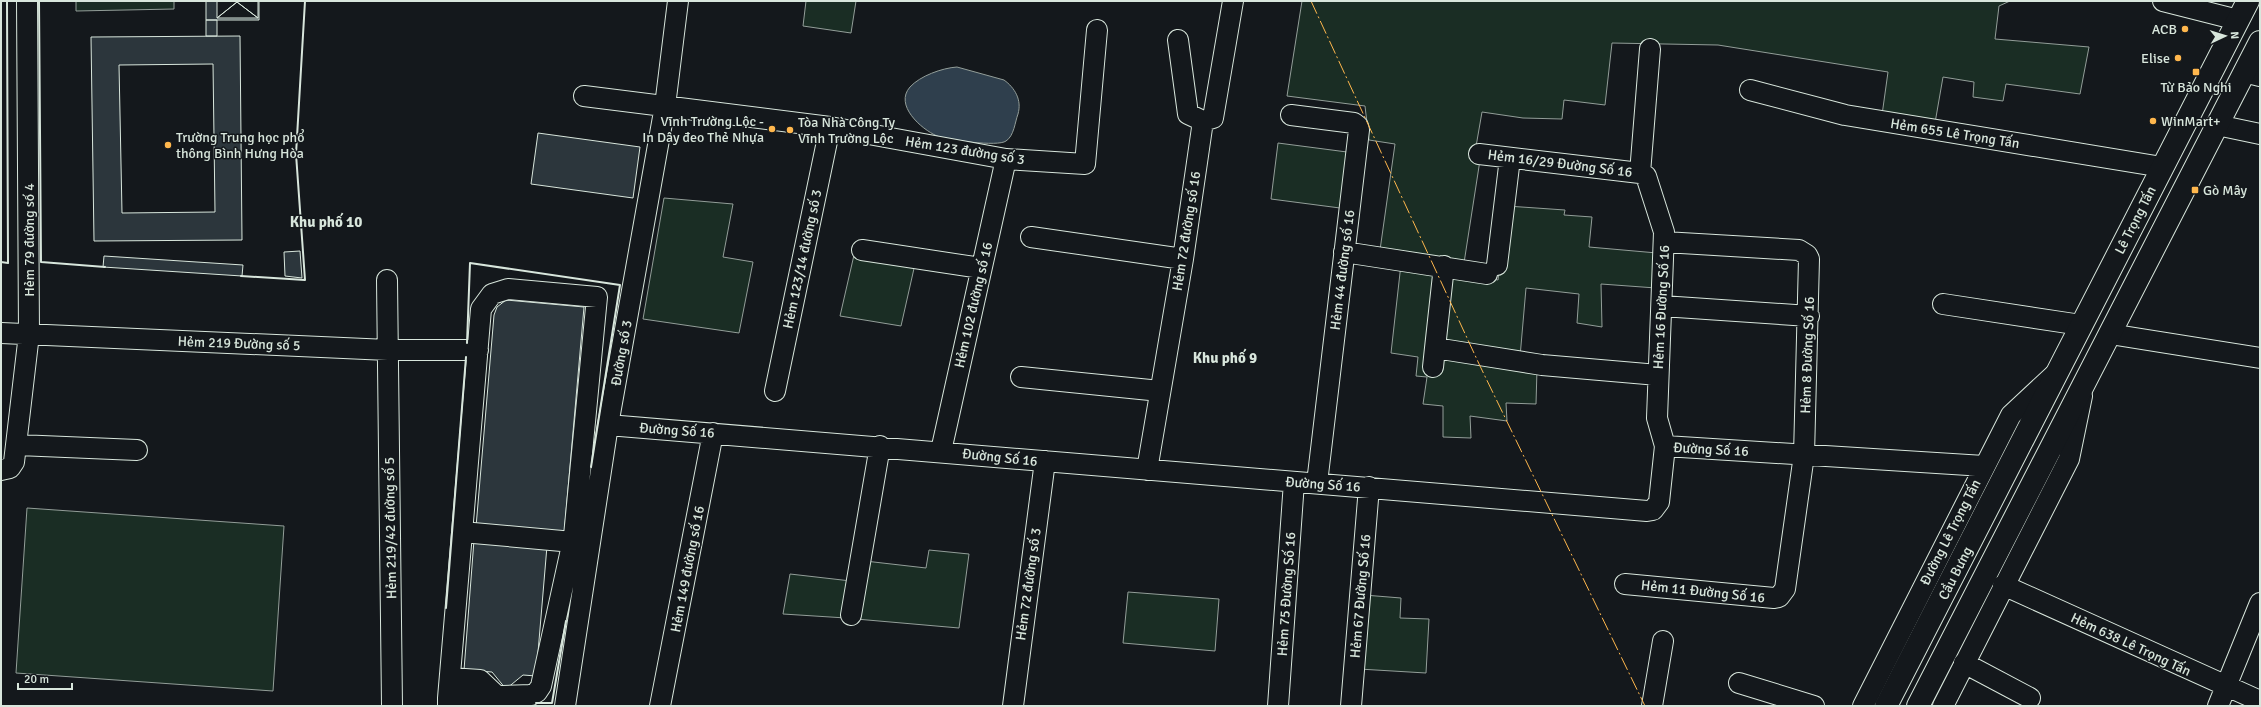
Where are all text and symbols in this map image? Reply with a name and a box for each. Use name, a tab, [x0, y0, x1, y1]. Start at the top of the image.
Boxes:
north arrow	[2205, 16, 2245, 56]
place label: ACB	[2152, 21, 2177, 38]
marker: ACB	[2180, 24, 2190, 34]
text: N	[2228, 31, 2241, 40]
place label: Elise	[2141, 50, 2170, 67]
marker: Elise	[2173, 53, 2183, 63]
marker: Từ Bảo Nghi	[2191, 67, 2201, 77]
place label: Từ Bảo Nghi	[2161, 79, 2231, 96]
place label: Vĩnh Trường Lộc - In Dây đeo Thẻ Nhựa	[642, 113, 764, 146]
place label: WinMart+	[2161, 113, 2221, 130]
place label: Tòa Nhà Công Ty Vĩnh Trường Lộc	[798, 114, 895, 147]
street label: Hẻm 655 Lê Trọng Tấn	[1889, 115, 2021, 152]
marker: WinMart+	[2148, 116, 2158, 126]
marker: Vĩnh Trường Lộc - In Dây đeo Thẻ Nhựa	[767, 124, 777, 134]
marker: Tòa Nhà Công Ty Vĩnh Trường Lộc	[785, 125, 795, 135]
place label: Trường Trung học phổ thông Bình Hưng Hòa	[176, 129, 305, 162]
street label: Hẻm 123 đường số 3	[904, 133, 1026, 168]
marker: Trường Trung học phổ thông Bình Hưng Hòa	[163, 140, 173, 150]
street label: Hẻm 16/29 Đường Số 16	[1487, 146, 1633, 181]
street label: Hẻm 72 đường số 16	[1169, 170, 1204, 292]
place label: Gò Mây	[2203, 182, 2248, 199]
street label: Hẻm 79 đường số 4	[21, 183, 38, 297]
street label: Lê Trọng Tấn	[2111, 183, 2160, 257]
marker: Gò Mây	[2190, 185, 2200, 195]
street label: Hẻm 123/14 đường số 3	[779, 188, 826, 330]
street label: Hẻm 44 đường số 16	[1327, 209, 1358, 331]
district label: Khu phố 10	[290, 212, 362, 231]
street label: Hẻm 102 đường số 16	[951, 241, 996, 370]
street label: Hẻm 16 Đường Số 16	[1650, 244, 1673, 370]
street label: Hẻm 8 Đường Số 16	[1797, 296, 1818, 414]
street label: Đường số 3	[607, 319, 636, 387]
street label: Hẻm 219 Đường số 5	[177, 333, 301, 354]
district label: Khu phố 9	[1193, 348, 1257, 367]
street label: Đường Số 16	[639, 419, 715, 442]
street label: Đường Số 16	[1673, 439, 1749, 460]
street label: Đường Số 16	[961, 445, 1038, 470]
street label: Hẻm 219/42 đường số 5	[381, 457, 400, 599]
street label: Đường Số 16	[1285, 473, 1361, 496]
street label: Đường Lê Trọng Tấn	[1916, 476, 1984, 588]
street label: Hẻm 149 đường số 16	[667, 504, 708, 634]
street label: Hẻm 72 đường số 3	[1012, 527, 1045, 641]
street label: Hẻm 75 Đường Số 16	[1274, 531, 1299, 657]
street label: Hẻm 67 Đường Số 16	[1347, 533, 1374, 659]
street label: Cầu Bưng	[1935, 544, 1976, 603]
street label: Hẻm 11 Đường Số 16	[1640, 577, 1766, 606]
street label: Hẻm 638 Lê Trọng Tấn	[2068, 609, 2194, 680]
scale bar	[18, 665, 72, 691]
text: 20 m	[24, 672, 49, 687]

